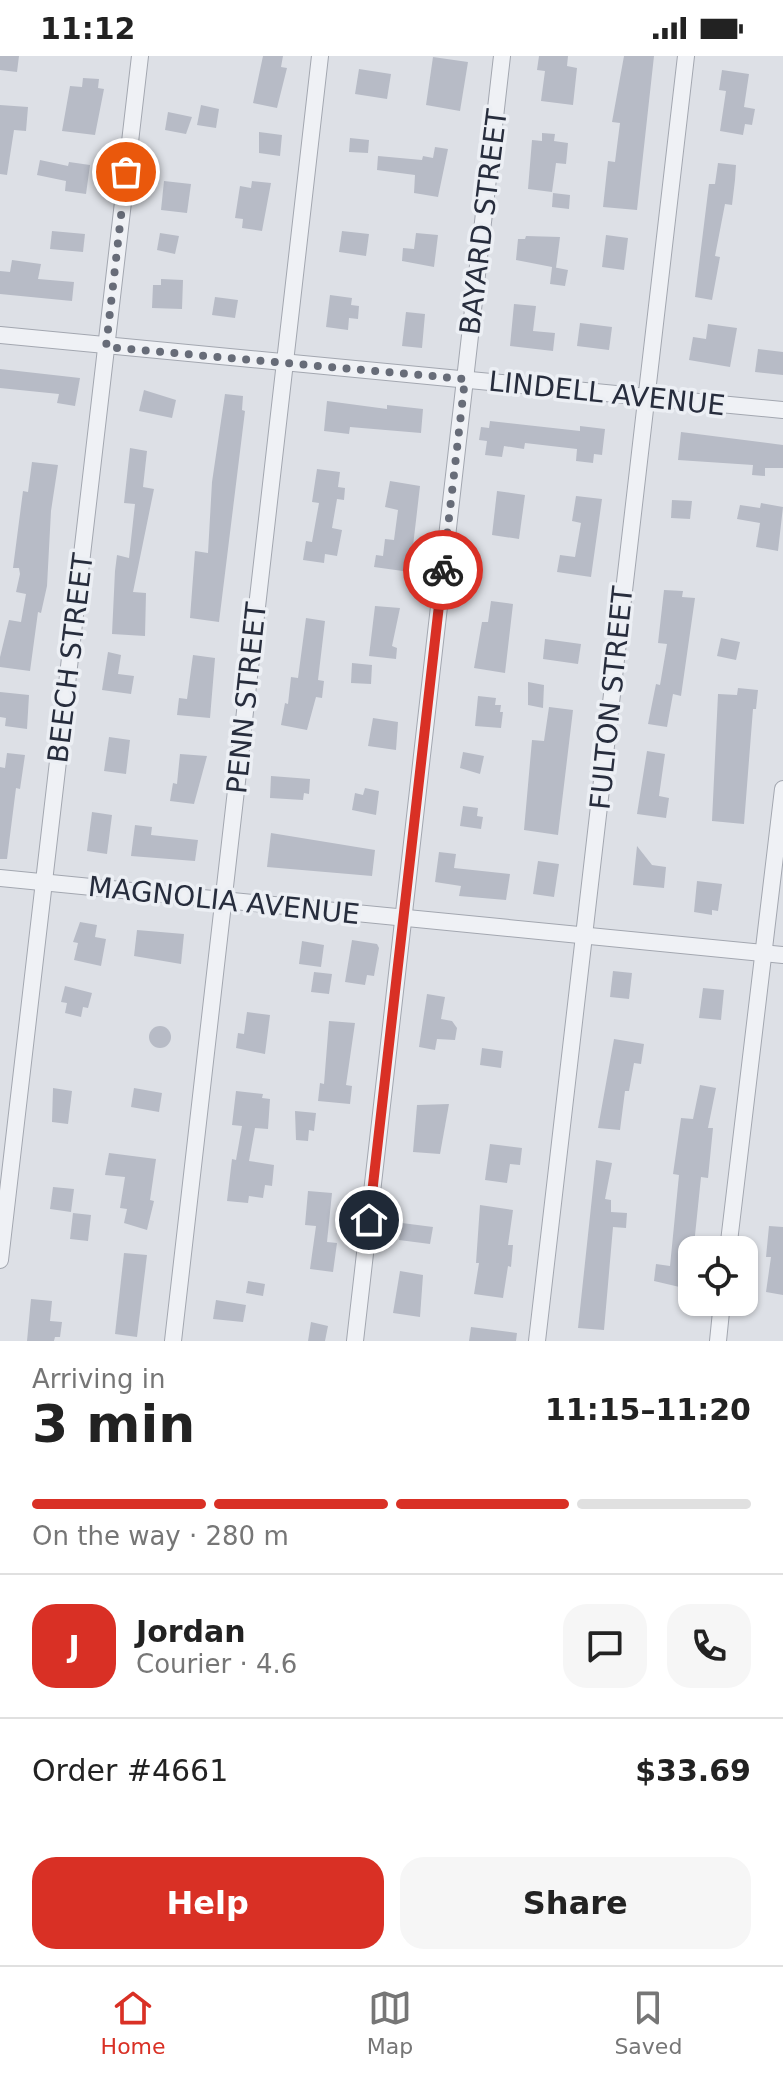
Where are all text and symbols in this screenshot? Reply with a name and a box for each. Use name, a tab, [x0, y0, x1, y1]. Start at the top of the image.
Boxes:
text: 11:12	[40, 11, 136, 46]
street label: BAYARD STREET	[453, 107, 514, 337]
pin	[92, 138, 160, 206]
icon: bag	[104, 150, 148, 194]
street label: LINDELL AVENUE	[487, 365, 727, 422]
courier	[403, 530, 483, 610]
icon: bike	[421, 548, 465, 592]
street label: BEECH STREET	[41, 550, 100, 765]
street label: FULTON STREET	[583, 584, 640, 811]
street label: PENN STREET	[220, 600, 273, 795]
street label: MAGNOLIA AVENUE	[87, 870, 361, 931]
pin	[335, 1186, 403, 1254]
icon: home	[347, 1198, 391, 1242]
map controls	[678, 1236, 758, 1316]
button: locate	[678, 1236, 758, 1316]
text: Arriving in	[32, 1364, 166, 1394]
text: 11:15–11:20	[545, 1392, 751, 1427]
text: 3 min	[32, 1394, 195, 1454]
text: On the way · 280 m	[32, 1521, 289, 1551]
button: chat	[563, 1604, 647, 1688]
button: phone	[667, 1604, 751, 1688]
text: Jordan	[136, 1614, 246, 1649]
text: J	[68, 1629, 80, 1664]
text: Courier · 4.6	[136, 1649, 297, 1679]
text: Order #4661	[32, 1753, 228, 1788]
text: $33.69	[635, 1753, 751, 1788]
button: Help	[32, 1857, 384, 1949]
button: Share	[400, 1857, 751, 1949]
tab: Home	[101, 1986, 166, 2059]
tab: Map	[367, 1986, 413, 2059]
tab: Saved	[614, 1986, 682, 2059]

